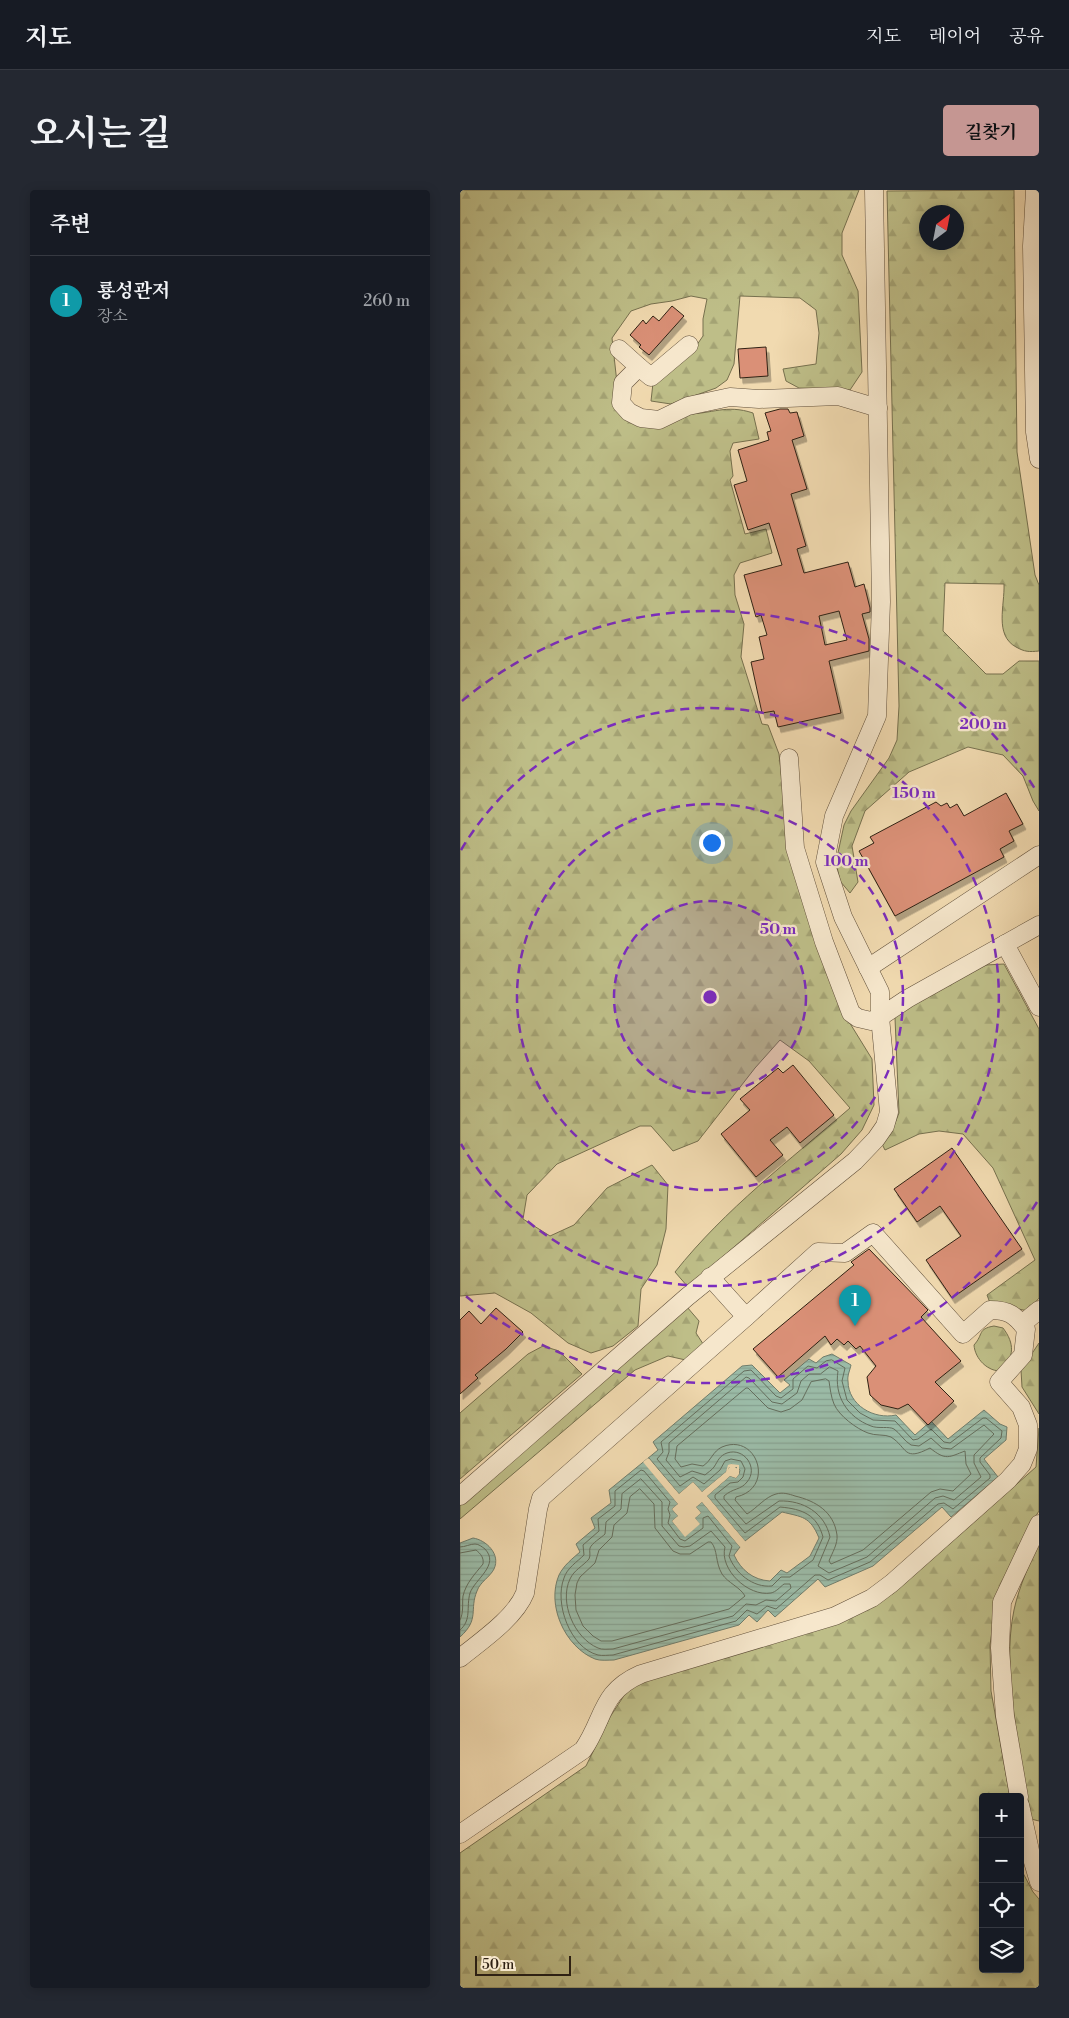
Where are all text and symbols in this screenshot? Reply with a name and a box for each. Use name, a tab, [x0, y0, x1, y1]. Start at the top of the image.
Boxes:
text: 지도	[25, 23, 71, 53]
text: 지도	[866, 25, 901, 48]
text: 레이어	[929, 25, 981, 48]
text: 공유	[1009, 25, 1044, 48]
button: 길찾기	[943, 105, 1039, 156]
text: 오시는 길	[30, 113, 171, 156]
north arrow	[919, 205, 964, 250]
text: 주변	[50, 212, 91, 238]
text: 룡성관저	[97, 279, 170, 303]
text: 1	[62, 291, 70, 311]
text: 260 m	[363, 291, 410, 311]
text: 장소	[97, 306, 128, 326]
text: 200 m	[959, 715, 1007, 734]
text: 150 m	[892, 784, 936, 803]
your location	[699, 830, 725, 856]
text: 100 m	[824, 852, 869, 871]
text: 50 m	[760, 920, 796, 939]
centre of rings	[701, 988, 719, 1006]
pin: 1	[839, 1285, 871, 1326]
map controls	[979, 1793, 1024, 1973]
button: +	[979, 1793, 1024, 1838]
button: −	[979, 1838, 1024, 1883]
button: locate	[979, 1883, 1024, 1928]
button: layers	[979, 1928, 1024, 1973]
scale bar	[475, 1953, 571, 1976]
text: 50 m	[482, 1956, 514, 1974]

